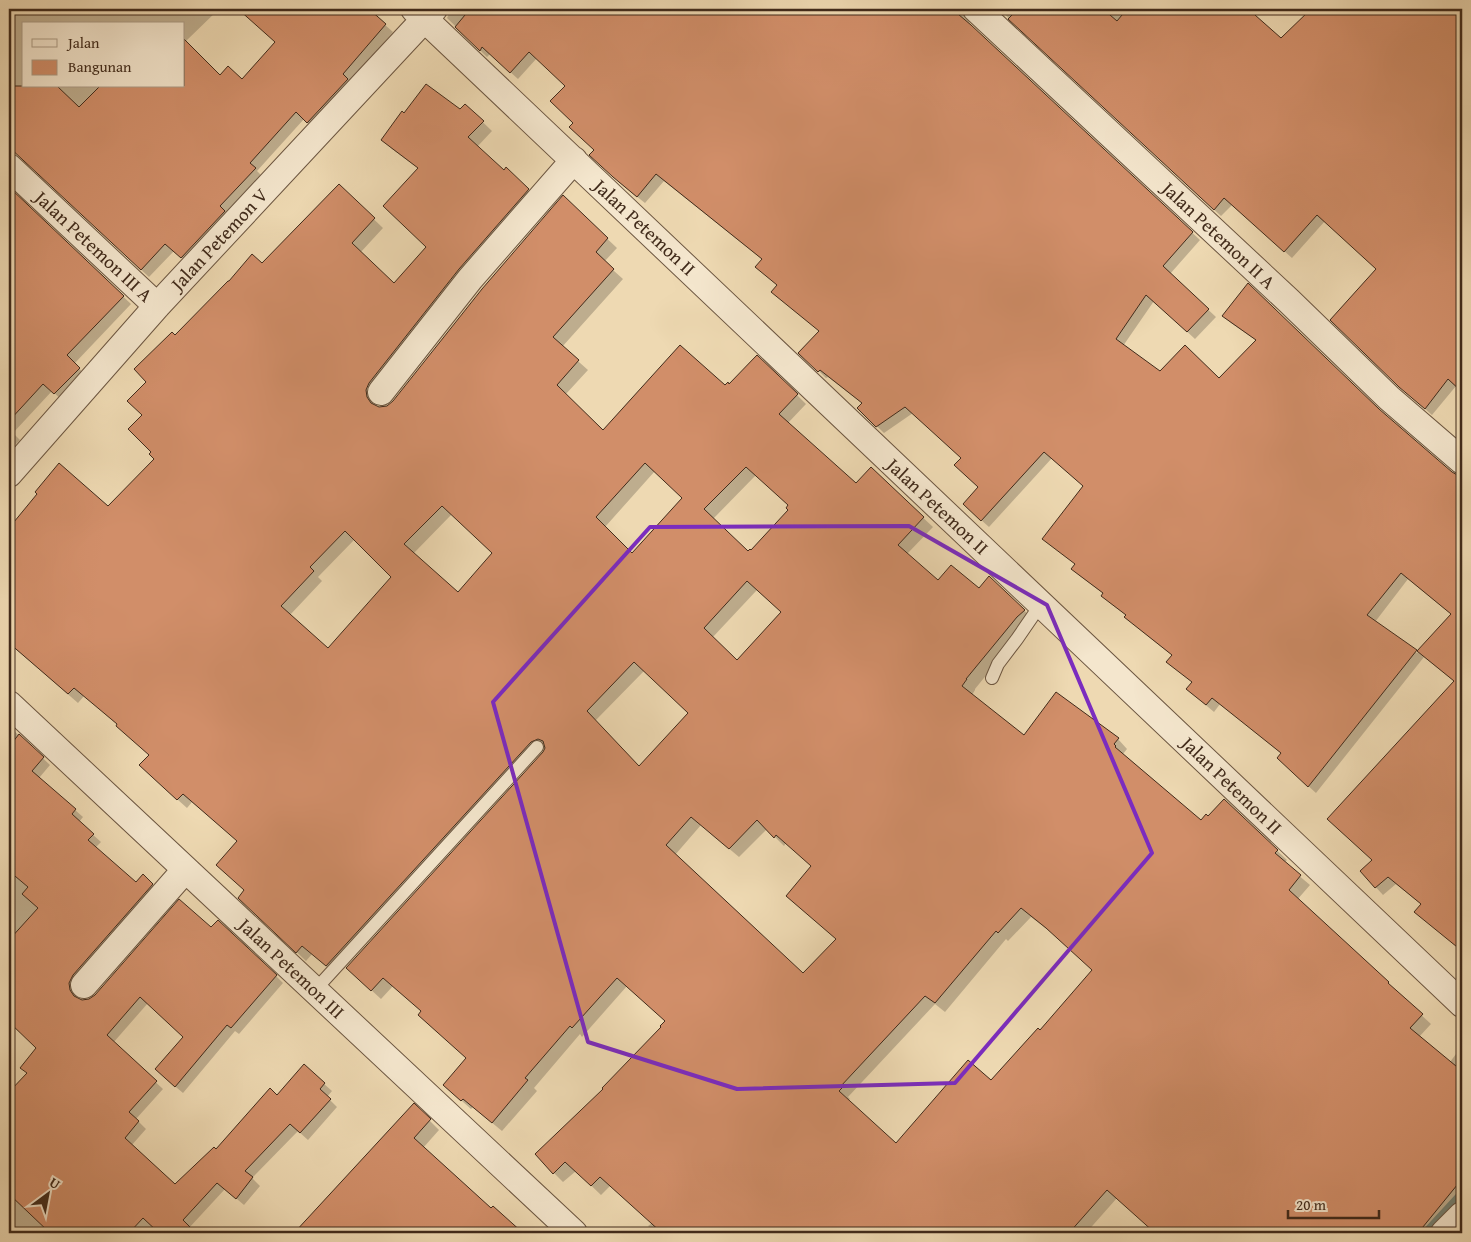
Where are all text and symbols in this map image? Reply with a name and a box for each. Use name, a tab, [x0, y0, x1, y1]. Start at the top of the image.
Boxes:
legend	[22, 22, 185, 88]
text: Jalan	[66, 32, 100, 53]
text: Bangunan	[68, 56, 132, 77]
street label: Jalan Petemon II	[586, 171, 702, 282]
street label: Jalan Petemon II A	[1154, 173, 1282, 295]
street label: Jalan Petemon V	[163, 181, 274, 298]
street label: Jalan Petemon III A	[27, 182, 160, 308]
street label: Jalan Petemon II	[879, 450, 995, 561]
street label: Jalan Petemon II	[1174, 728, 1289, 841]
street label: Jalan Petemon III	[231, 910, 352, 1025]
north arrow	[22, 1170, 72, 1220]
text: U	[46, 1172, 65, 1194]
scale bar	[1288, 1187, 1380, 1219]
text: 20 m	[1296, 1194, 1327, 1215]

